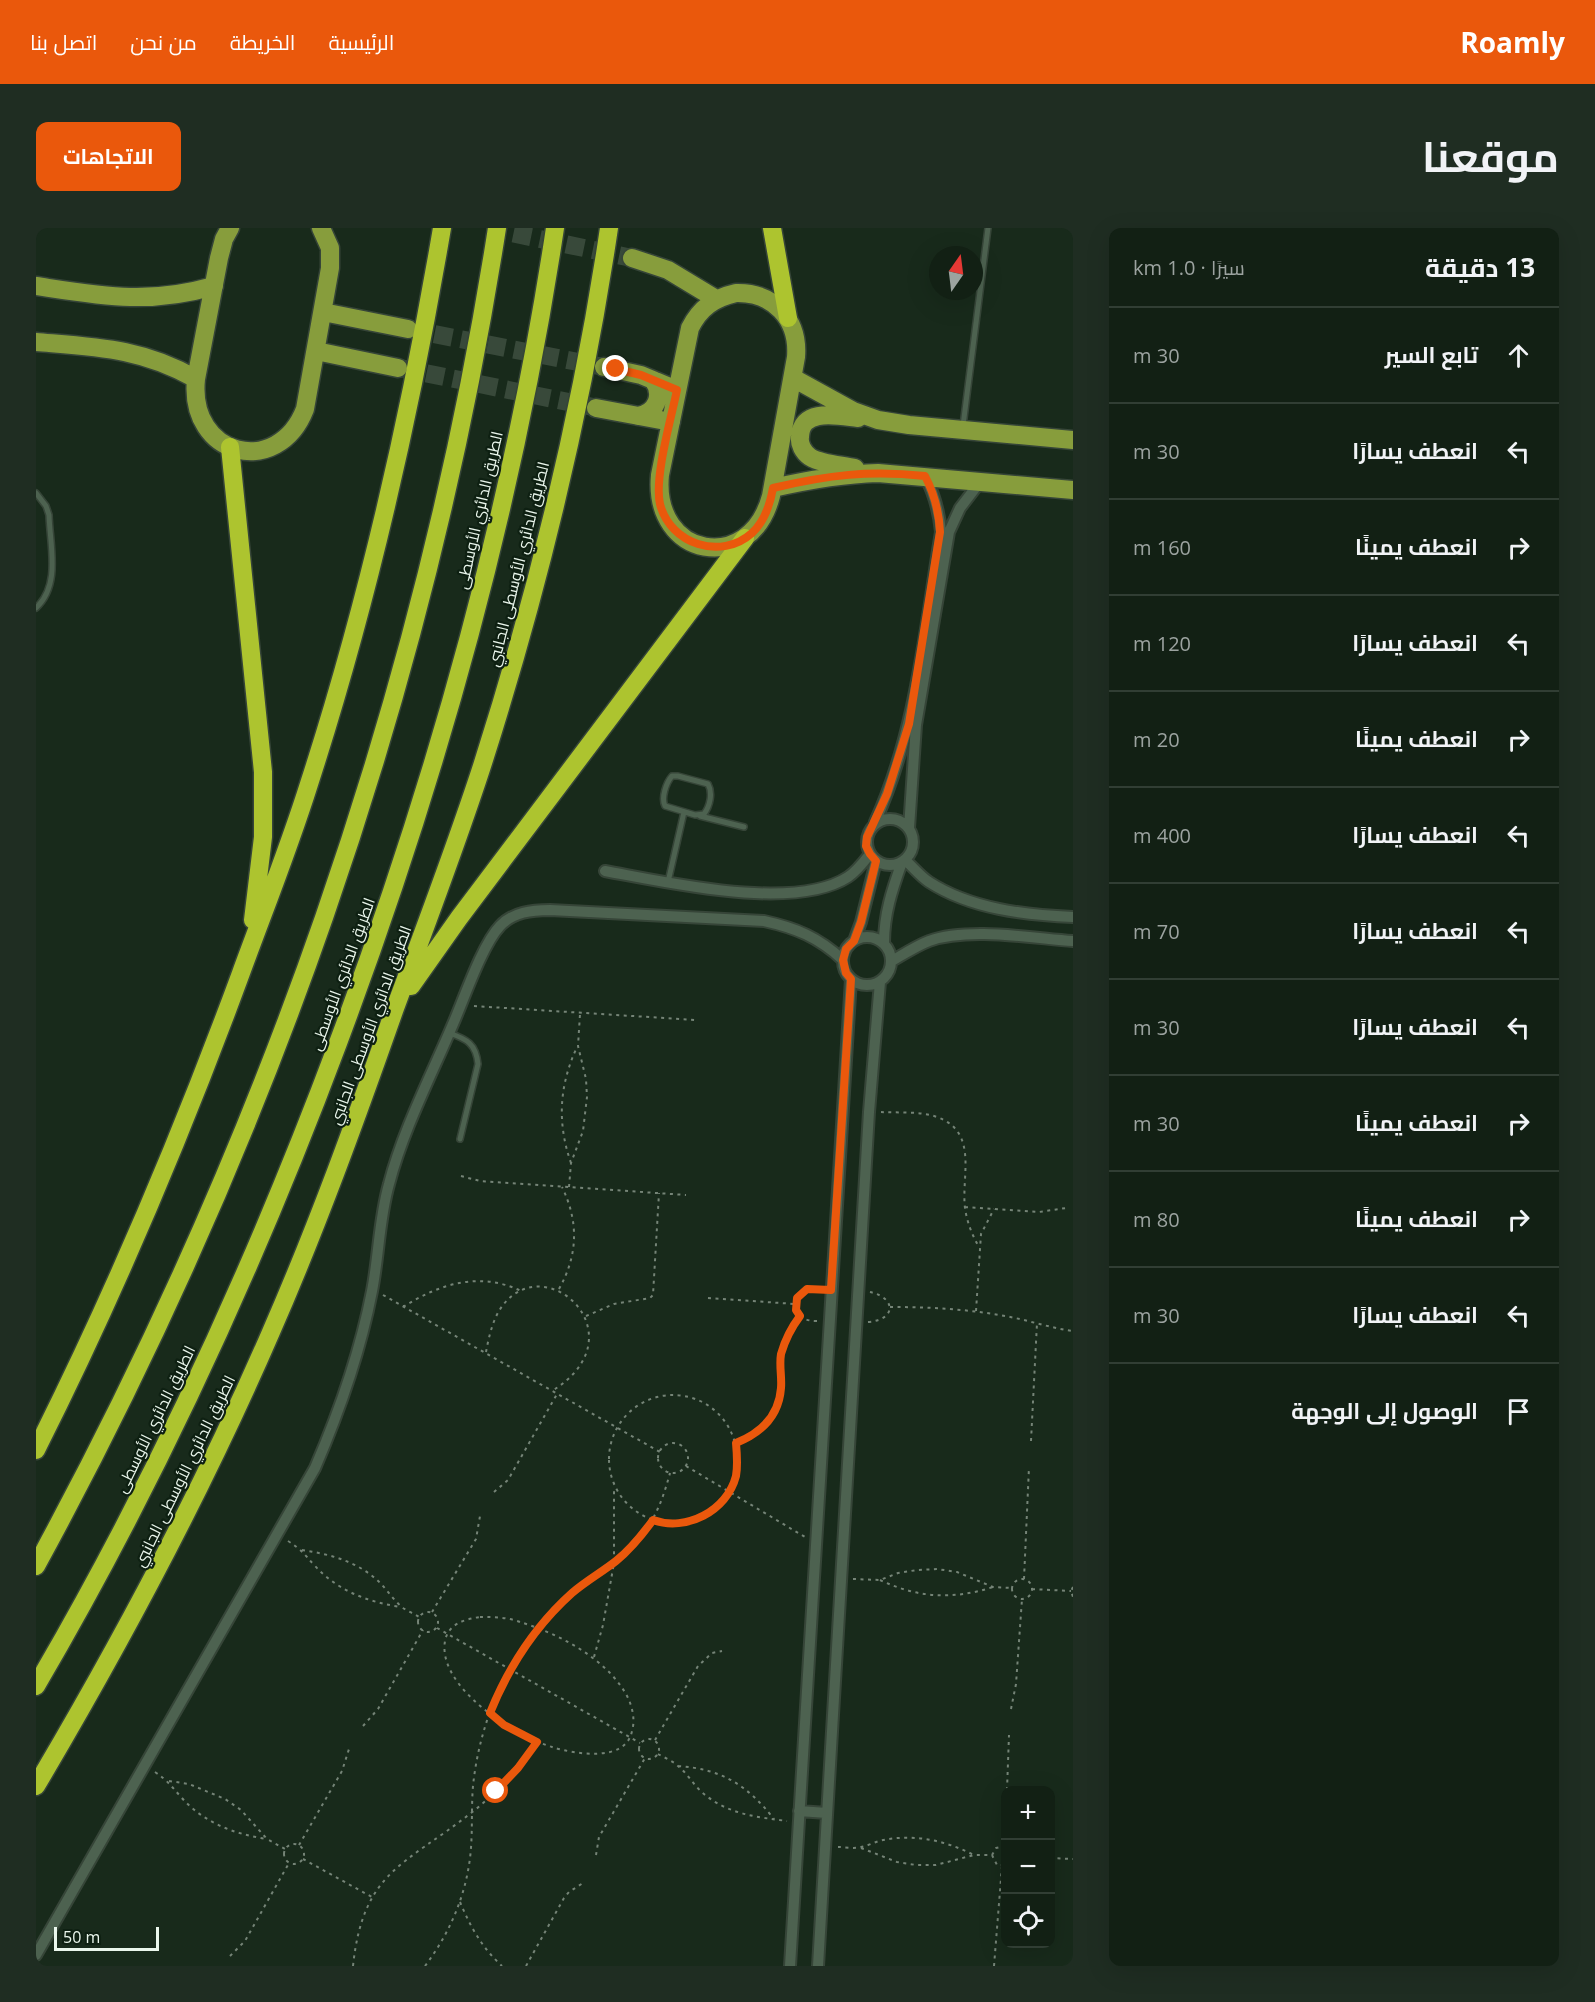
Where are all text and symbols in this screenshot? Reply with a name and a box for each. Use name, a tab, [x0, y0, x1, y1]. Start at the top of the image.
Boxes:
text: Roamly	[1460, 23, 1565, 61]
text: اتصل بنا	[30, 28, 97, 56]
text: من نحن	[130, 28, 197, 56]
text: الخريطة	[230, 28, 295, 56]
text: الرئيسية	[328, 28, 394, 56]
button: الاتجاهات	[36, 122, 181, 191]
text: موقعنا	[1422, 127, 1559, 184]
north arrow	[929, 246, 983, 300]
text: 13 دقيقة	[1425, 249, 1535, 285]
text: سيرًا · 1.0 km	[1133, 254, 1245, 281]
text: تابع السير	[1385, 339, 1478, 369]
icon: ahead	[1502, 339, 1535, 372]
text: 30 m	[1133, 342, 1180, 369]
route end	[602, 355, 628, 381]
street label: الطريق الدائري الأوسطى	[450, 429, 511, 592]
text: انعطف يسارًا	[1352, 435, 1478, 465]
icon: left	[1502, 435, 1535, 468]
text: 30 m	[1133, 438, 1180, 465]
street label: الطريق الدائري الأوسطى الجانبي	[482, 459, 557, 670]
text: انعطف يمينًا	[1355, 531, 1478, 561]
icon: right	[1502, 531, 1535, 564]
text: 160 m	[1133, 534, 1191, 561]
text: انعطف يسارًا	[1352, 627, 1478, 657]
icon: left	[1502, 627, 1535, 660]
text: 120 m	[1133, 630, 1191, 657]
text: انعطف يمينًا	[1355, 723, 1478, 753]
icon: right	[1502, 723, 1535, 756]
text: 20 m	[1133, 726, 1180, 753]
text: انعطف يسارًا	[1352, 819, 1478, 849]
icon: left	[1502, 819, 1535, 852]
text: 400 m	[1133, 822, 1191, 849]
street label: الطريق الدائري الأوسطى	[304, 894, 383, 1055]
text: انعطف يسارًا	[1352, 915, 1478, 945]
icon: left	[1502, 915, 1535, 948]
text: 70 m	[1133, 918, 1180, 945]
street label: الطريق الدائري الأوسطى الجانبي	[324, 922, 419, 1129]
text: انعطف يسارًا	[1352, 1011, 1478, 1041]
icon: left	[1502, 1011, 1535, 1044]
text: 30 m	[1133, 1014, 1180, 1041]
text: انعطف يمينًا	[1355, 1107, 1478, 1137]
icon: right	[1502, 1107, 1535, 1140]
text: 30 m	[1133, 1110, 1180, 1137]
text: انعطف يمينًا	[1355, 1203, 1478, 1233]
icon: right	[1502, 1203, 1535, 1236]
text: 80 m	[1133, 1206, 1180, 1233]
text: انعطف يسارًا	[1352, 1299, 1478, 1329]
icon: left	[1502, 1299, 1535, 1332]
text: 30 m	[1133, 1302, 1180, 1329]
street label: الطريق الدائري الأوسطى	[110, 1342, 203, 1498]
street label: الطريق الدائري الأوسطى الجانبي	[128, 1372, 243, 1572]
text: الوصول إلى الوجهة	[1291, 1395, 1478, 1425]
icon: arrive	[1502, 1395, 1535, 1428]
route start	[482, 1777, 508, 1803]
map controls	[1001, 1786, 1055, 1948]
button: +	[1001, 1786, 1055, 1840]
button: −	[1001, 1840, 1055, 1894]
button: locate	[1001, 1894, 1055, 1948]
scale bar	[54, 1924, 159, 1952]
text: 50 m	[63, 1926, 100, 1948]

